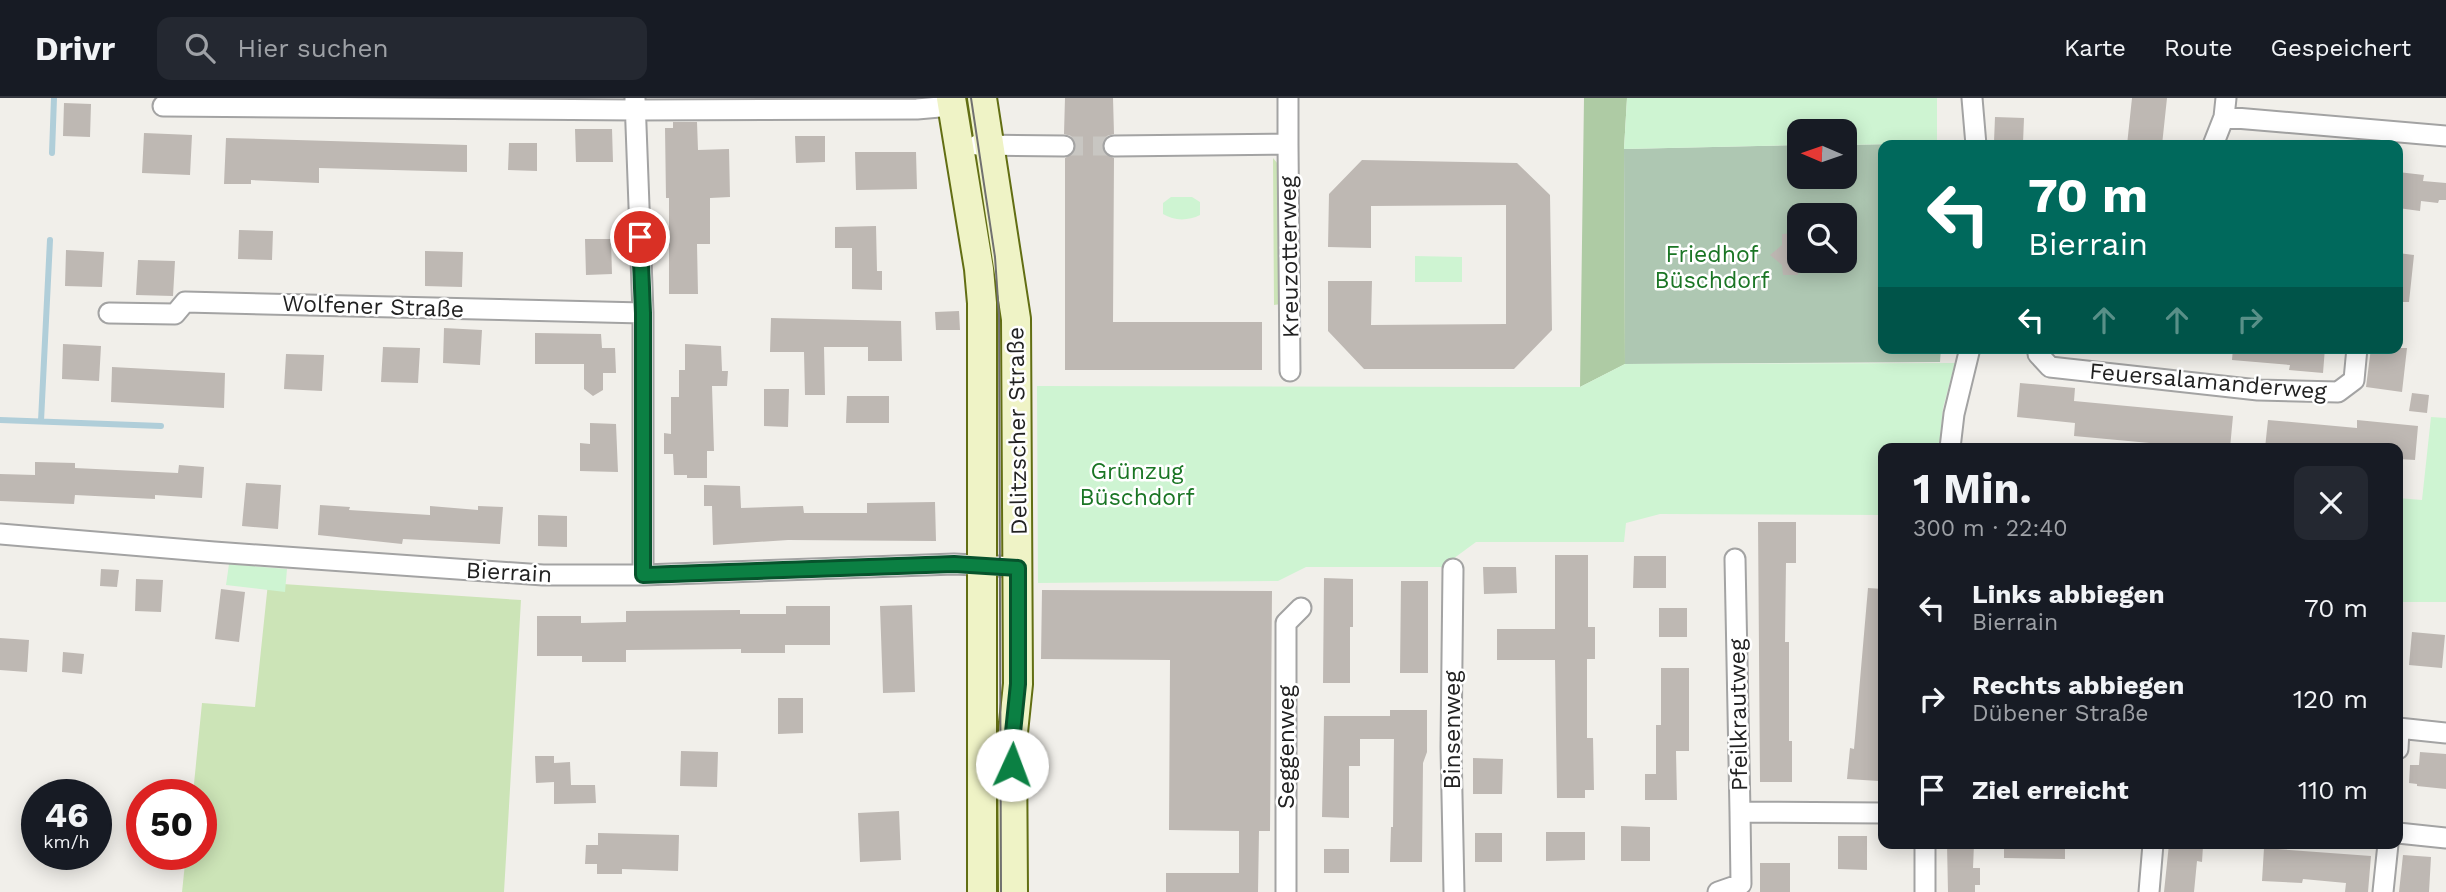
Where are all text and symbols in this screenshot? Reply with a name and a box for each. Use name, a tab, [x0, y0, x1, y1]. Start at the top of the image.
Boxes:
search box	[157, 17, 647, 80]
text: Drivr	[35, 29, 115, 68]
icon: search	[181, 29, 219, 67]
text: Hier suchen	[237, 33, 389, 63]
text: Karte	[2064, 34, 2126, 62]
text: Route	[2164, 34, 2233, 62]
text: Gespeichert	[2271, 34, 2411, 62]
north arrow	[1787, 119, 1857, 189]
map controls	[1787, 119, 1857, 273]
text: 70 m	[2028, 166, 2148, 224]
icon: left	[1913, 168, 2004, 259]
street label: Kreuzotterweg	[1275, 175, 1304, 338]
button: search	[1787, 203, 1857, 273]
pin	[610, 207, 670, 267]
icon: arrive	[621, 218, 659, 256]
text: Bierrain	[2028, 225, 2148, 263]
park label: Friedhof Büschdorf	[1654, 241, 1770, 294]
street label: Wolfener Straße	[281, 290, 465, 323]
icon: left	[2012, 301, 2050, 339]
icon: ahead	[2085, 301, 2123, 339]
icon: ahead	[2158, 301, 2196, 339]
icon: right	[2231, 301, 2269, 339]
street label: Delitzscher Straße	[1002, 327, 1033, 535]
street label: Feuersalamanderweg	[2088, 358, 2329, 405]
park label: Grünzug Büschdorf	[1079, 458, 1195, 511]
text: 1 Min.	[1913, 464, 2032, 513]
button: close	[2294, 466, 2368, 540]
text: 300 m · 22:40	[1913, 515, 2068, 542]
street label: Bierrain	[465, 557, 553, 588]
text: Links abbiegen	[1972, 579, 2165, 609]
icon: left	[1913, 589, 1951, 627]
text: 70 m	[2304, 593, 2368, 623]
text: Bierrain	[1972, 609, 2058, 636]
street label: Pfeilkrautweg	[1724, 638, 1753, 791]
street label: Binsenweg	[1439, 670, 1466, 790]
text: Rechts abbiegen	[1972, 670, 2184, 700]
icon: right	[1913, 680, 1951, 718]
street label: Seggenweg	[1273, 684, 1300, 809]
text: 120 m	[2293, 684, 2368, 714]
text: Dübener Straße	[1972, 700, 2149, 727]
position arrow	[975, 728, 1049, 802]
icon: arrive	[1913, 771, 1951, 809]
text: Ziel erreicht	[1972, 775, 2129, 805]
text: 110 m	[2298, 775, 2368, 805]
speed limit sign: 50	[126, 779, 217, 870]
text: 46	[44, 794, 89, 836]
text: km/h	[43, 831, 90, 852]

